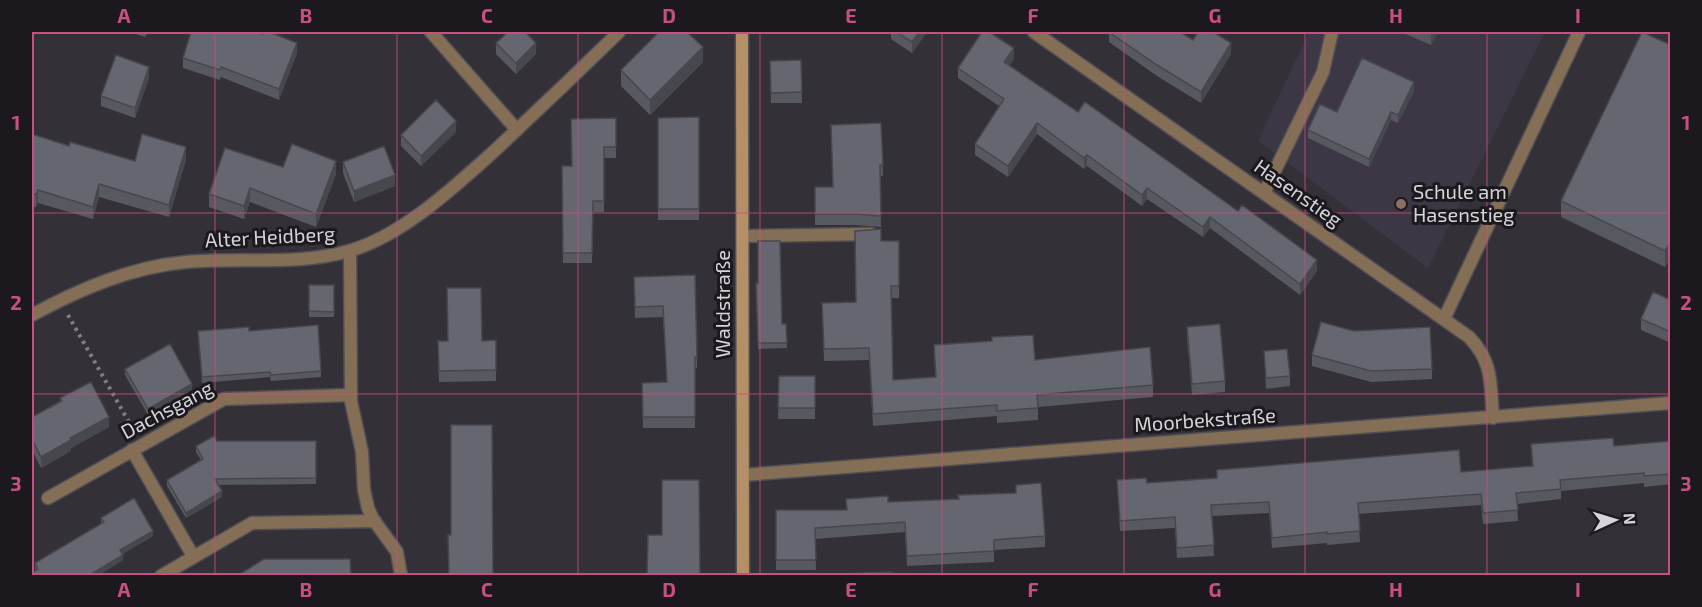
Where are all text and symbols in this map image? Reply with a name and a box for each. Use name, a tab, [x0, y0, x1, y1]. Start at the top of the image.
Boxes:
text: A	[117, 3, 131, 27]
text: B	[300, 3, 312, 27]
text: C	[481, 3, 493, 27]
text: D	[662, 3, 676, 27]
text: E	[845, 3, 857, 27]
text: F	[1027, 3, 1039, 27]
text: G	[1209, 3, 1221, 27]
text: H	[1389, 3, 1403, 27]
text: I	[1575, 3, 1581, 27]
text: 1	[12, 110, 20, 134]
text: 1	[1682, 110, 1690, 134]
street label: Hasenstieg	[1250, 153, 1347, 231]
place label: Schule am Hasenstieg	[1413, 179, 1515, 226]
marker: Schule am Hasenstieg	[1394, 197, 1408, 211]
street label: Alter Heidberg	[204, 221, 336, 251]
street label: Waldstraße	[710, 250, 734, 358]
text: 2	[10, 290, 22, 314]
text: 2	[1680, 290, 1692, 314]
street label: Dachsgang	[116, 375, 217, 443]
street label: Moorbekstraße	[1133, 402, 1276, 436]
text: 3	[10, 471, 22, 495]
text: 3	[1680, 471, 1692, 495]
north arrow	[1585, 490, 1645, 550]
text: N	[1621, 512, 1640, 525]
text: A	[117, 577, 131, 601]
text: B	[300, 577, 312, 601]
text: C	[481, 577, 493, 601]
text: D	[662, 577, 676, 601]
text: E	[845, 577, 857, 601]
text: F	[1027, 577, 1039, 601]
text: G	[1209, 577, 1221, 601]
text: H	[1389, 577, 1403, 601]
text: I	[1575, 577, 1581, 601]

